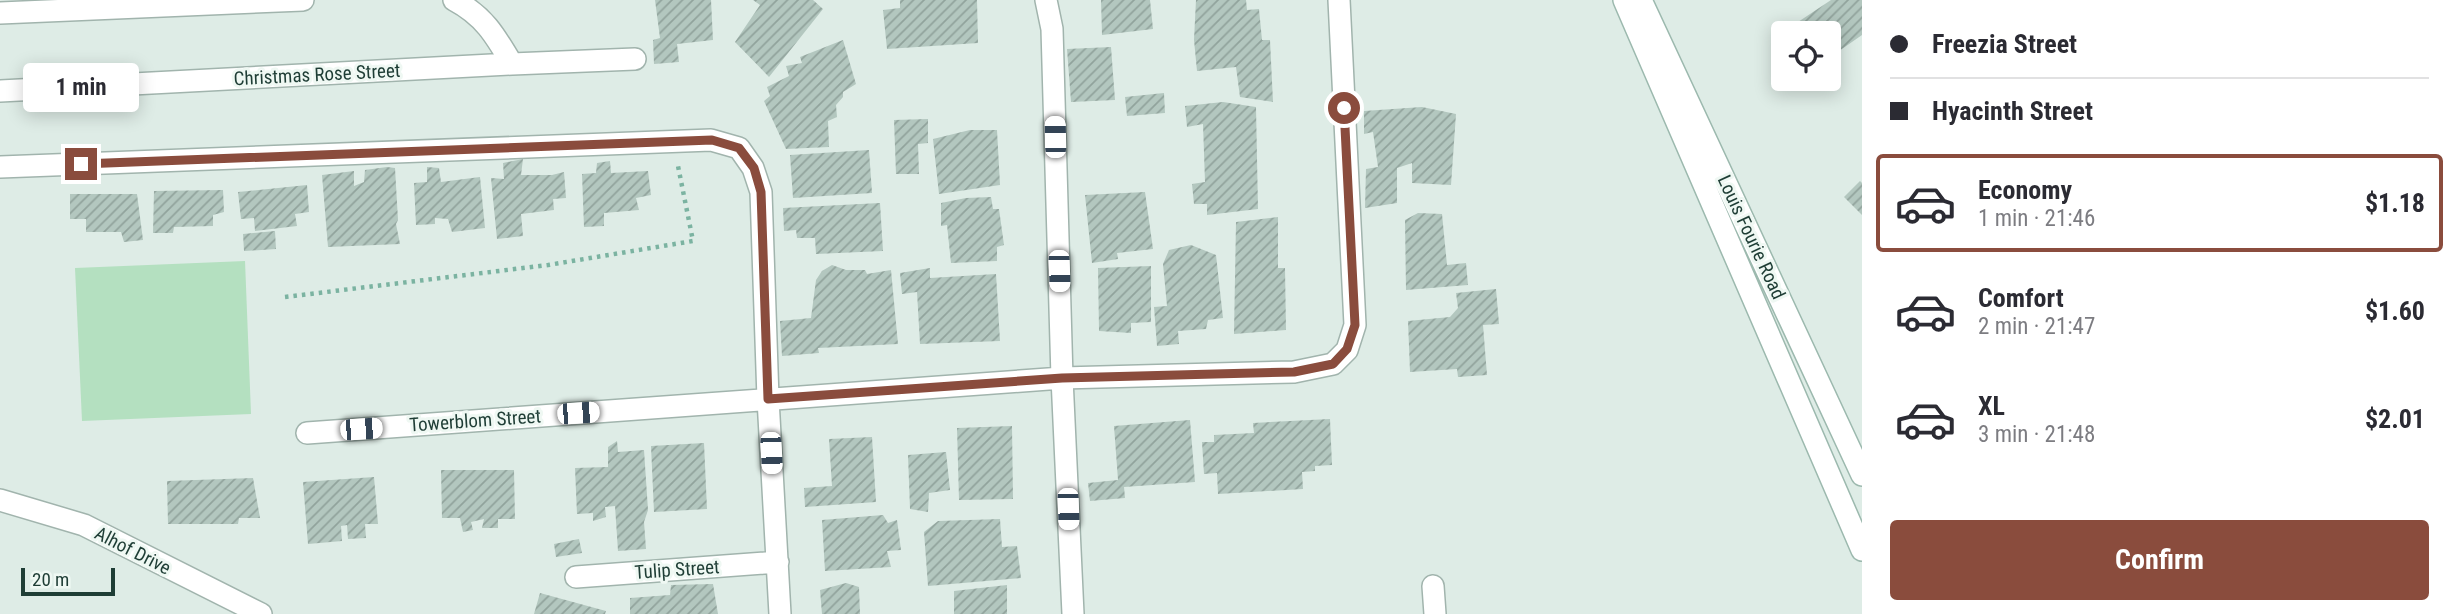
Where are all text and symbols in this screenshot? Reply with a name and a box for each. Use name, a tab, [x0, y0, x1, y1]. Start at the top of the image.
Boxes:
map controls	[1771, 21, 1841, 91]
button: locate	[1771, 21, 1841, 91]
text: Freezia Street	[1932, 29, 2077, 59]
street label: Christmas Rose Street	[233, 59, 401, 90]
callout: 1 min	[23, 62, 139, 111]
text: 1 min	[55, 74, 107, 101]
route start	[1328, 92, 1360, 124]
text: Hyacinth Street	[1932, 96, 2093, 126]
car	[1045, 116, 1066, 158]
route end	[65, 148, 97, 180]
street label: Louis Fourie Road	[1713, 171, 1790, 303]
icon: car	[1894, 172, 1957, 235]
text: Economy	[1978, 175, 2072, 205]
text: $1.18	[2365, 188, 2425, 218]
text: 1 min · 21:46	[1978, 205, 2095, 232]
car	[1048, 250, 1071, 292]
icon: car	[1894, 280, 1957, 343]
text: Comfort	[1978, 283, 2064, 313]
text: $1.60	[2365, 296, 2425, 326]
text: 2 min · 21:47	[1978, 313, 2095, 340]
icon: car	[1894, 388, 1957, 451]
text: XL	[1978, 391, 2005, 421]
car	[557, 401, 600, 425]
street label: Towerblom Street	[408, 404, 542, 437]
text: $2.01	[2365, 404, 2425, 434]
car	[340, 417, 383, 441]
text: 3 min · 21:48	[1978, 421, 2095, 448]
car	[760, 431, 783, 475]
car	[1057, 488, 1080, 530]
button: Confirm	[1890, 520, 2429, 600]
street label: Alhof Drive	[91, 522, 175, 579]
street label: Tulip Street	[634, 555, 720, 584]
scale bar	[21, 565, 116, 597]
text: 20 m	[32, 568, 69, 591]

